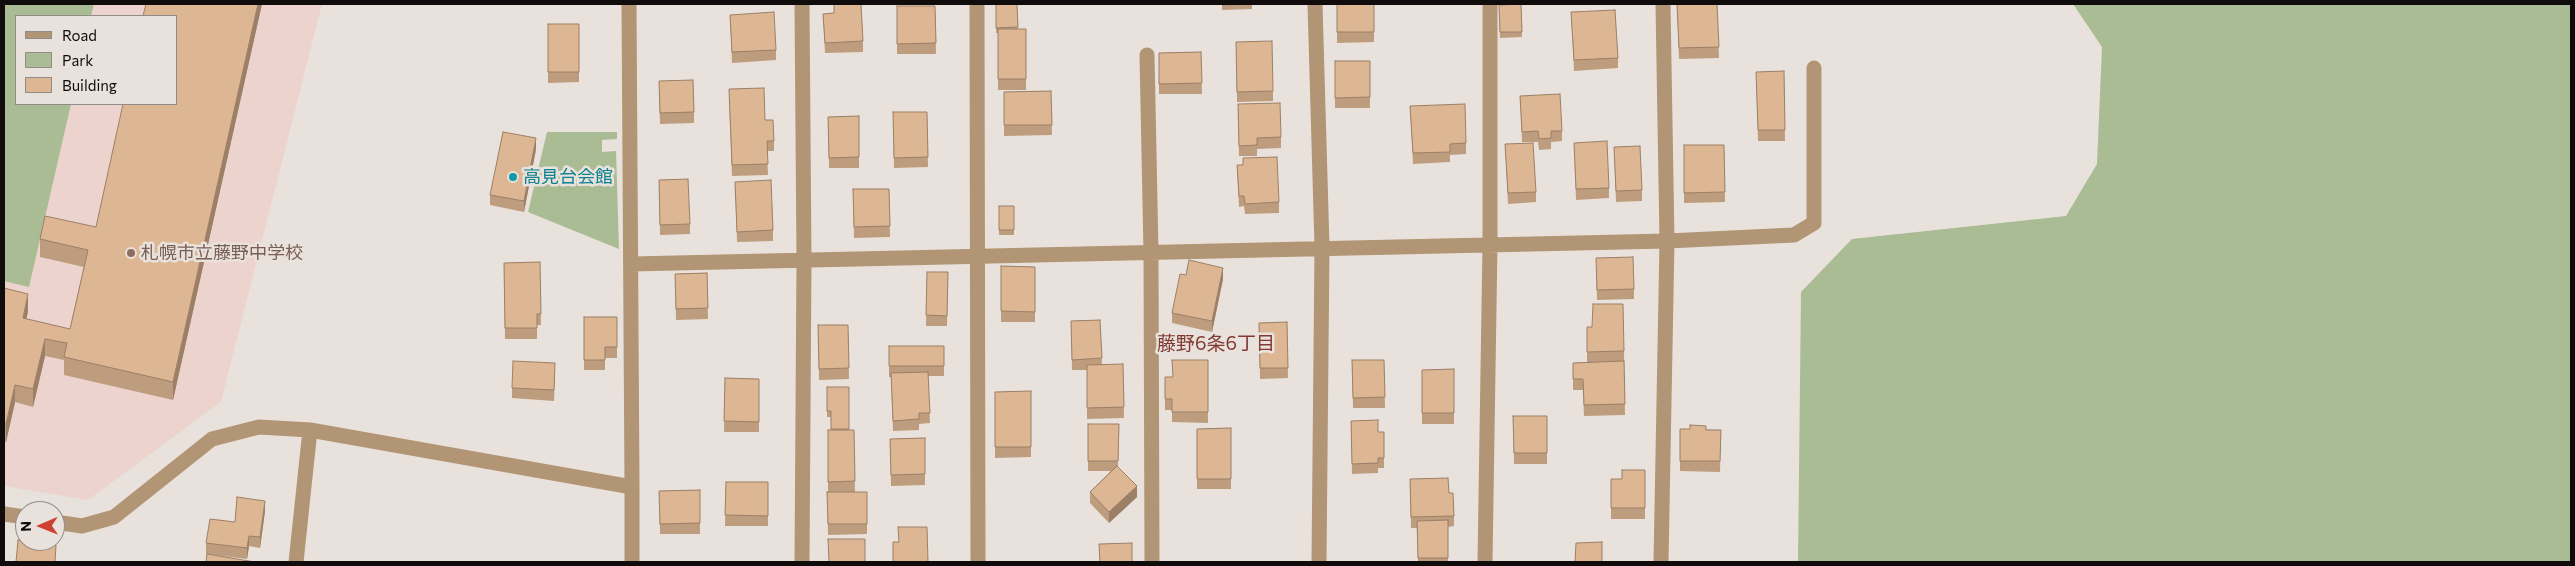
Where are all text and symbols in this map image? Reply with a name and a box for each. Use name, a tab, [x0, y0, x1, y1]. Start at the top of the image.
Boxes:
legend	[15, 15, 178, 105]
text: Road	[62, 26, 97, 44]
text: Park	[62, 51, 93, 69]
text: Building	[62, 76, 117, 94]
place label: 高見台会館	[523, 166, 613, 188]
marker: 高見台会館	[507, 171, 519, 183]
place label: 札幌市立藤野中学校	[141, 242, 303, 264]
marker: 札幌市立藤野中学校	[125, 247, 137, 259]
district label: 藤野6条6丁目	[1157, 333, 1275, 355]
north arrow	[15, 501, 65, 551]
text: N	[17, 521, 34, 532]

